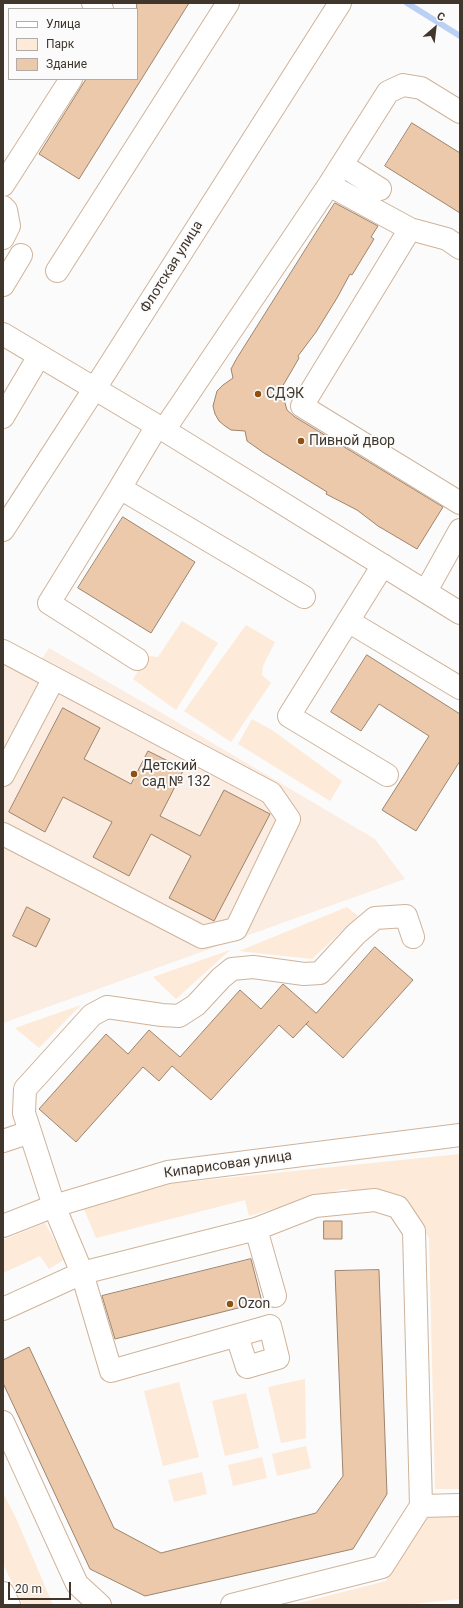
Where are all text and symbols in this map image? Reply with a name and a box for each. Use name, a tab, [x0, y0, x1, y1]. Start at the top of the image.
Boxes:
legend	[8, 8, 138, 80]
north arrow	[415, 8, 455, 48]
text: С	[435, 10, 447, 24]
text: Улица	[46, 17, 81, 31]
text: Парк	[46, 37, 74, 51]
text: Здание	[46, 57, 87, 71]
street label: Флотская улица	[137, 218, 207, 316]
place label: СДЭК	[266, 386, 304, 402]
marker: СДЭК	[253, 389, 263, 399]
place label: Пивной двор	[309, 433, 395, 449]
marker: Пивной двор	[296, 436, 306, 446]
place label: Детский сад № 132	[142, 758, 210, 790]
marker: Детский сад № 132	[129, 769, 139, 779]
street label: Кипарисовая улица	[163, 1148, 293, 1182]
place label: Ozon	[238, 1296, 270, 1312]
marker: Ozon	[225, 1299, 235, 1309]
scale bar	[10, 1574, 73, 1600]
text: 20 m	[15, 1582, 42, 1596]

